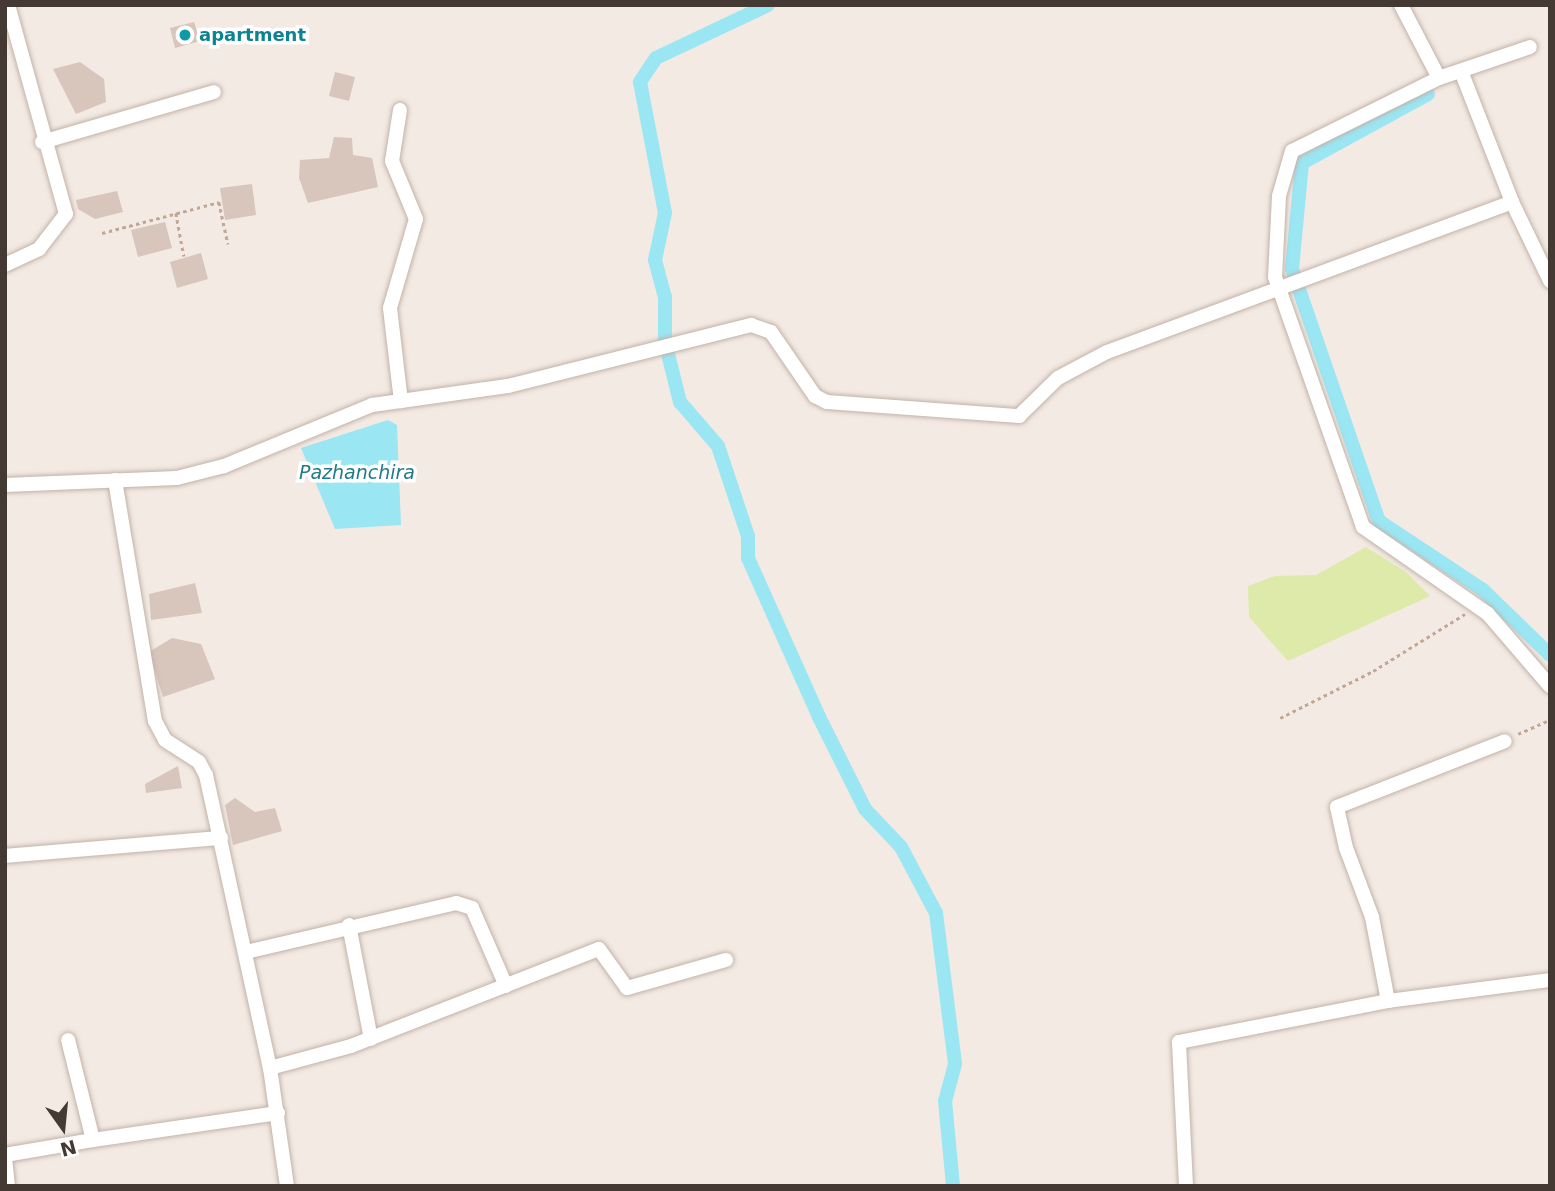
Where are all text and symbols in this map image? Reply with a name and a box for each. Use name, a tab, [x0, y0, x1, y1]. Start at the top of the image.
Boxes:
place label: apartment	[199, 24, 306, 46]
marker: apartment	[177, 27, 193, 43]
water label: Pazhanchira	[299, 462, 415, 484]
north arrow	[28, 1093, 98, 1163]
text: N	[58, 1136, 79, 1161]

